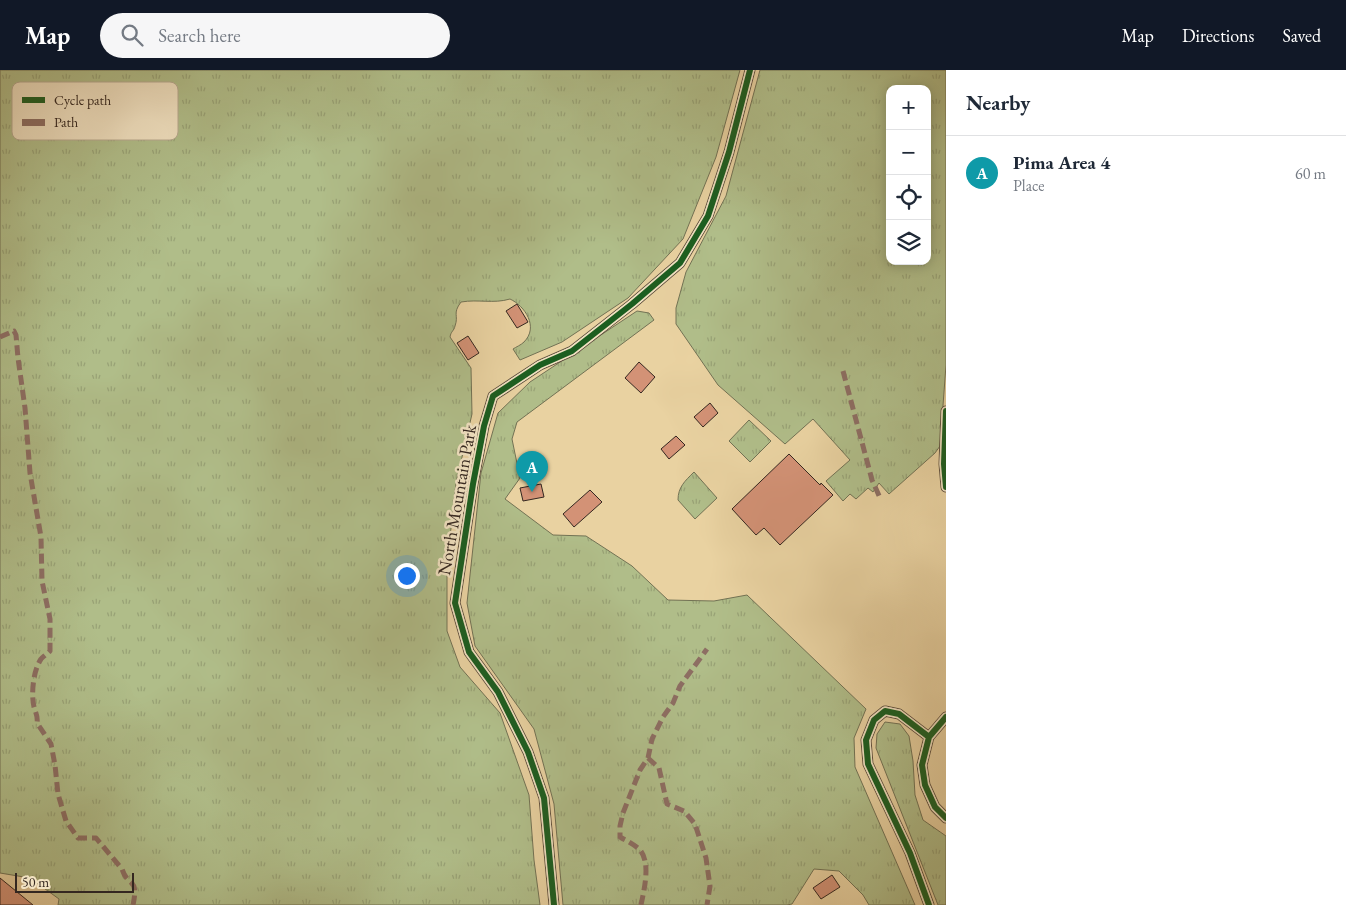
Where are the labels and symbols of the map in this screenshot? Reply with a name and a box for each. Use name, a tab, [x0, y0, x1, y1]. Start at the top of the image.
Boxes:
legend	[12, 82, 178, 140]
text: Cycle path	[54, 91, 111, 109]
text: Path	[54, 113, 78, 131]
street label: North Mountain Park	[432, 422, 481, 577]
pin: A	[516, 451, 548, 492]
your location	[394, 563, 420, 589]
scale bar	[15, 870, 134, 893]

